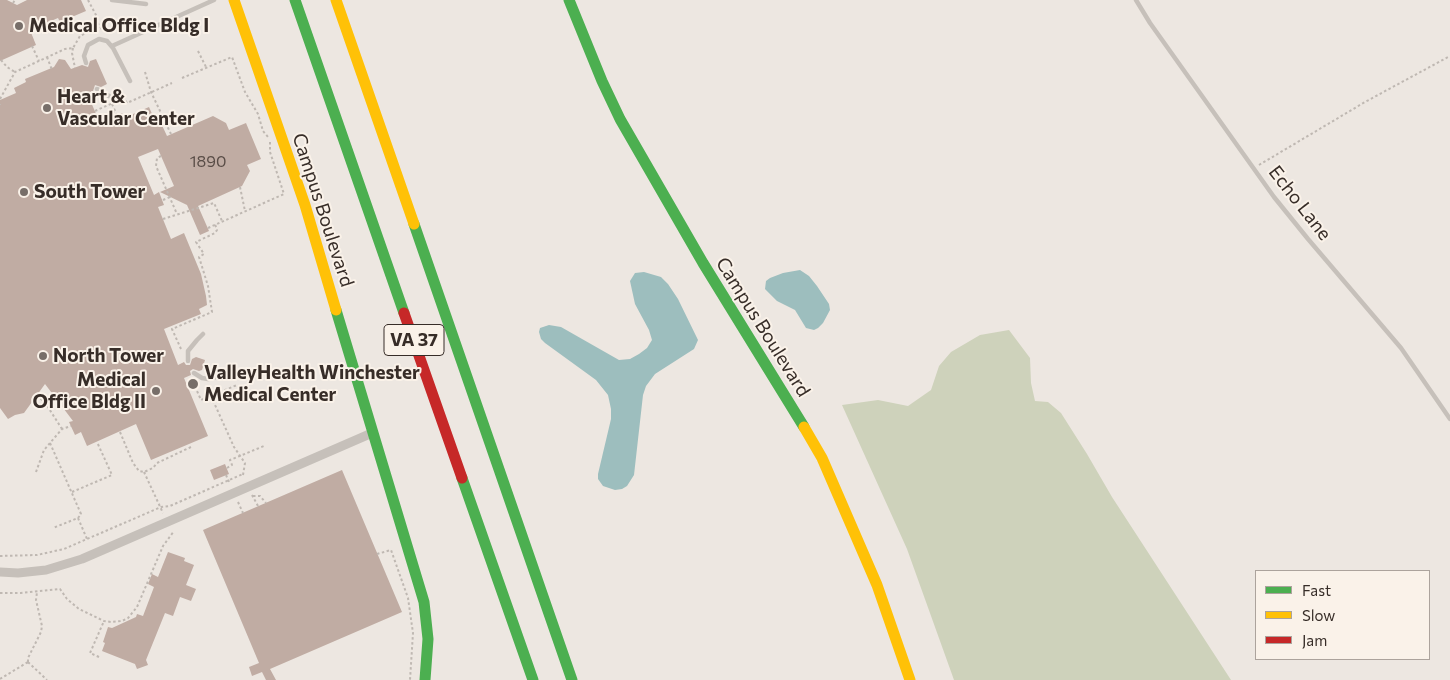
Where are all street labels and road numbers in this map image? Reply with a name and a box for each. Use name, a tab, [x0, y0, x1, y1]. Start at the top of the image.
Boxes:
street label: Campus Boulevard	[287, 130, 359, 290]
street label: Echo Lane	[1264, 161, 1336, 245]
street label: Campus Boulevard	[711, 253, 815, 401]
road number: VA 37	[384, 324, 444, 356]

